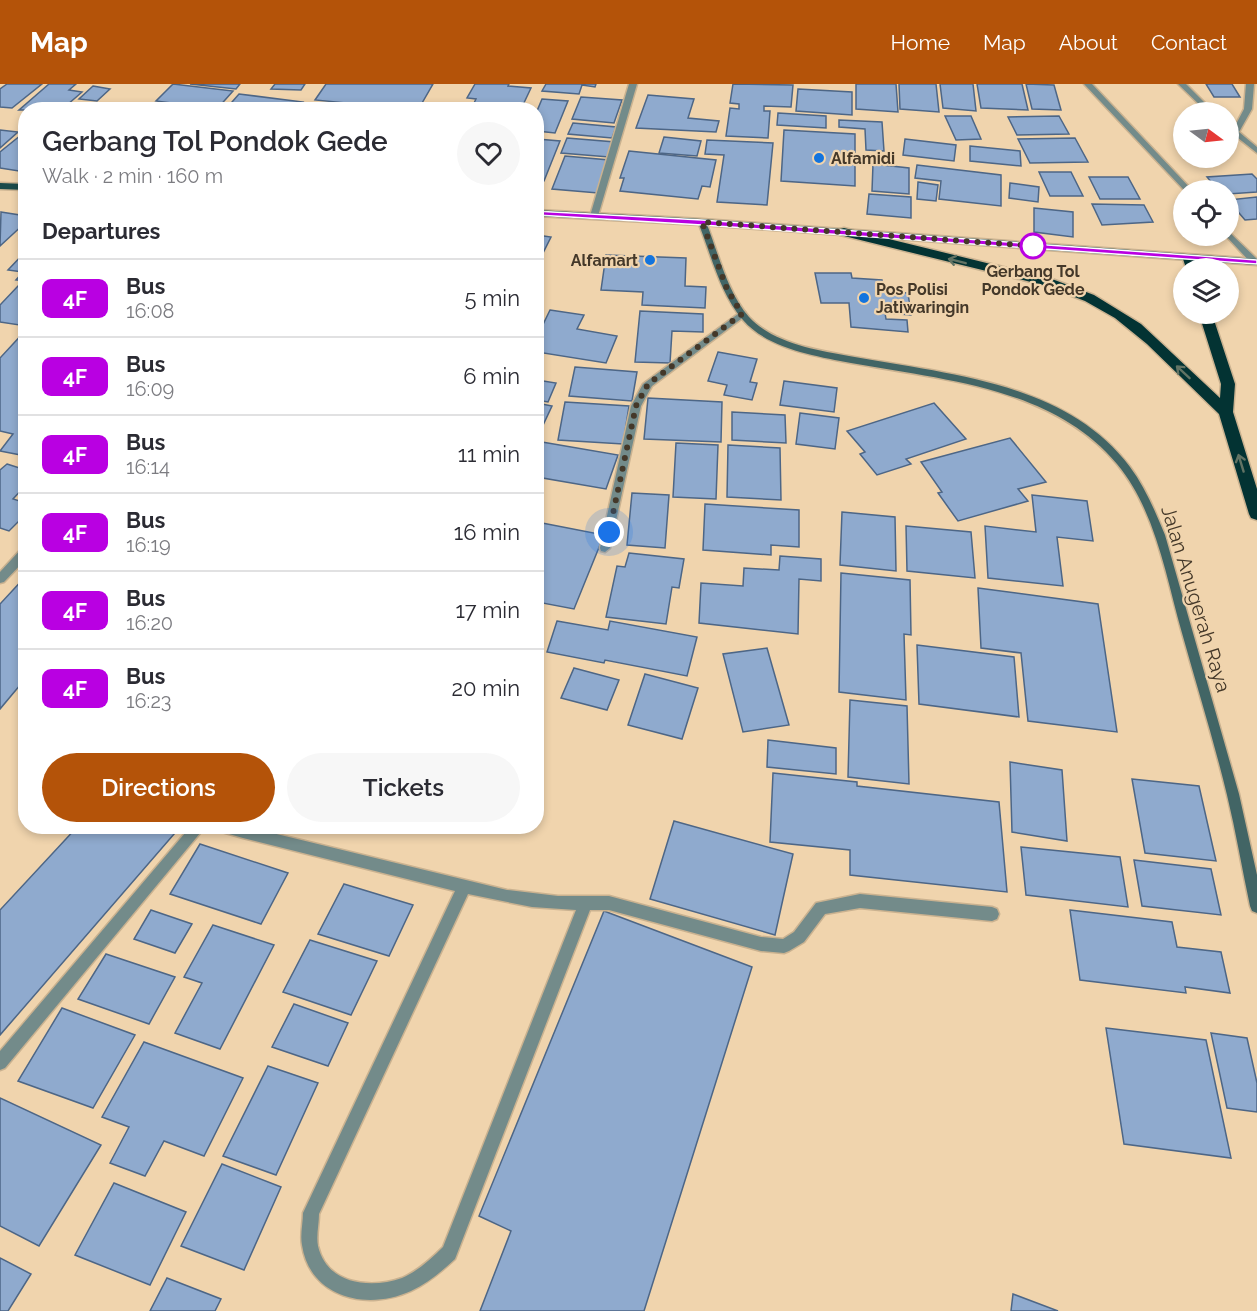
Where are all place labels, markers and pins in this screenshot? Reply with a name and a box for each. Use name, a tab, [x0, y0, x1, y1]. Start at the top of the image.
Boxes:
place label: Alfamidi	[831, 149, 895, 168]
marker: Alfamidi	[812, 151, 826, 165]
marker: Gerbang Tol Pondok Gede	[1020, 233, 1046, 259]
place label: Alfamart	[571, 251, 638, 270]
marker: Alfamart	[643, 253, 657, 267]
place label: Gerbang Tol Pondok Gede	[981, 262, 1085, 299]
place label: Pos Polisi Jatiwaringin	[876, 280, 969, 317]
marker: Pos Polisi Jatiwaringin	[857, 291, 871, 305]

